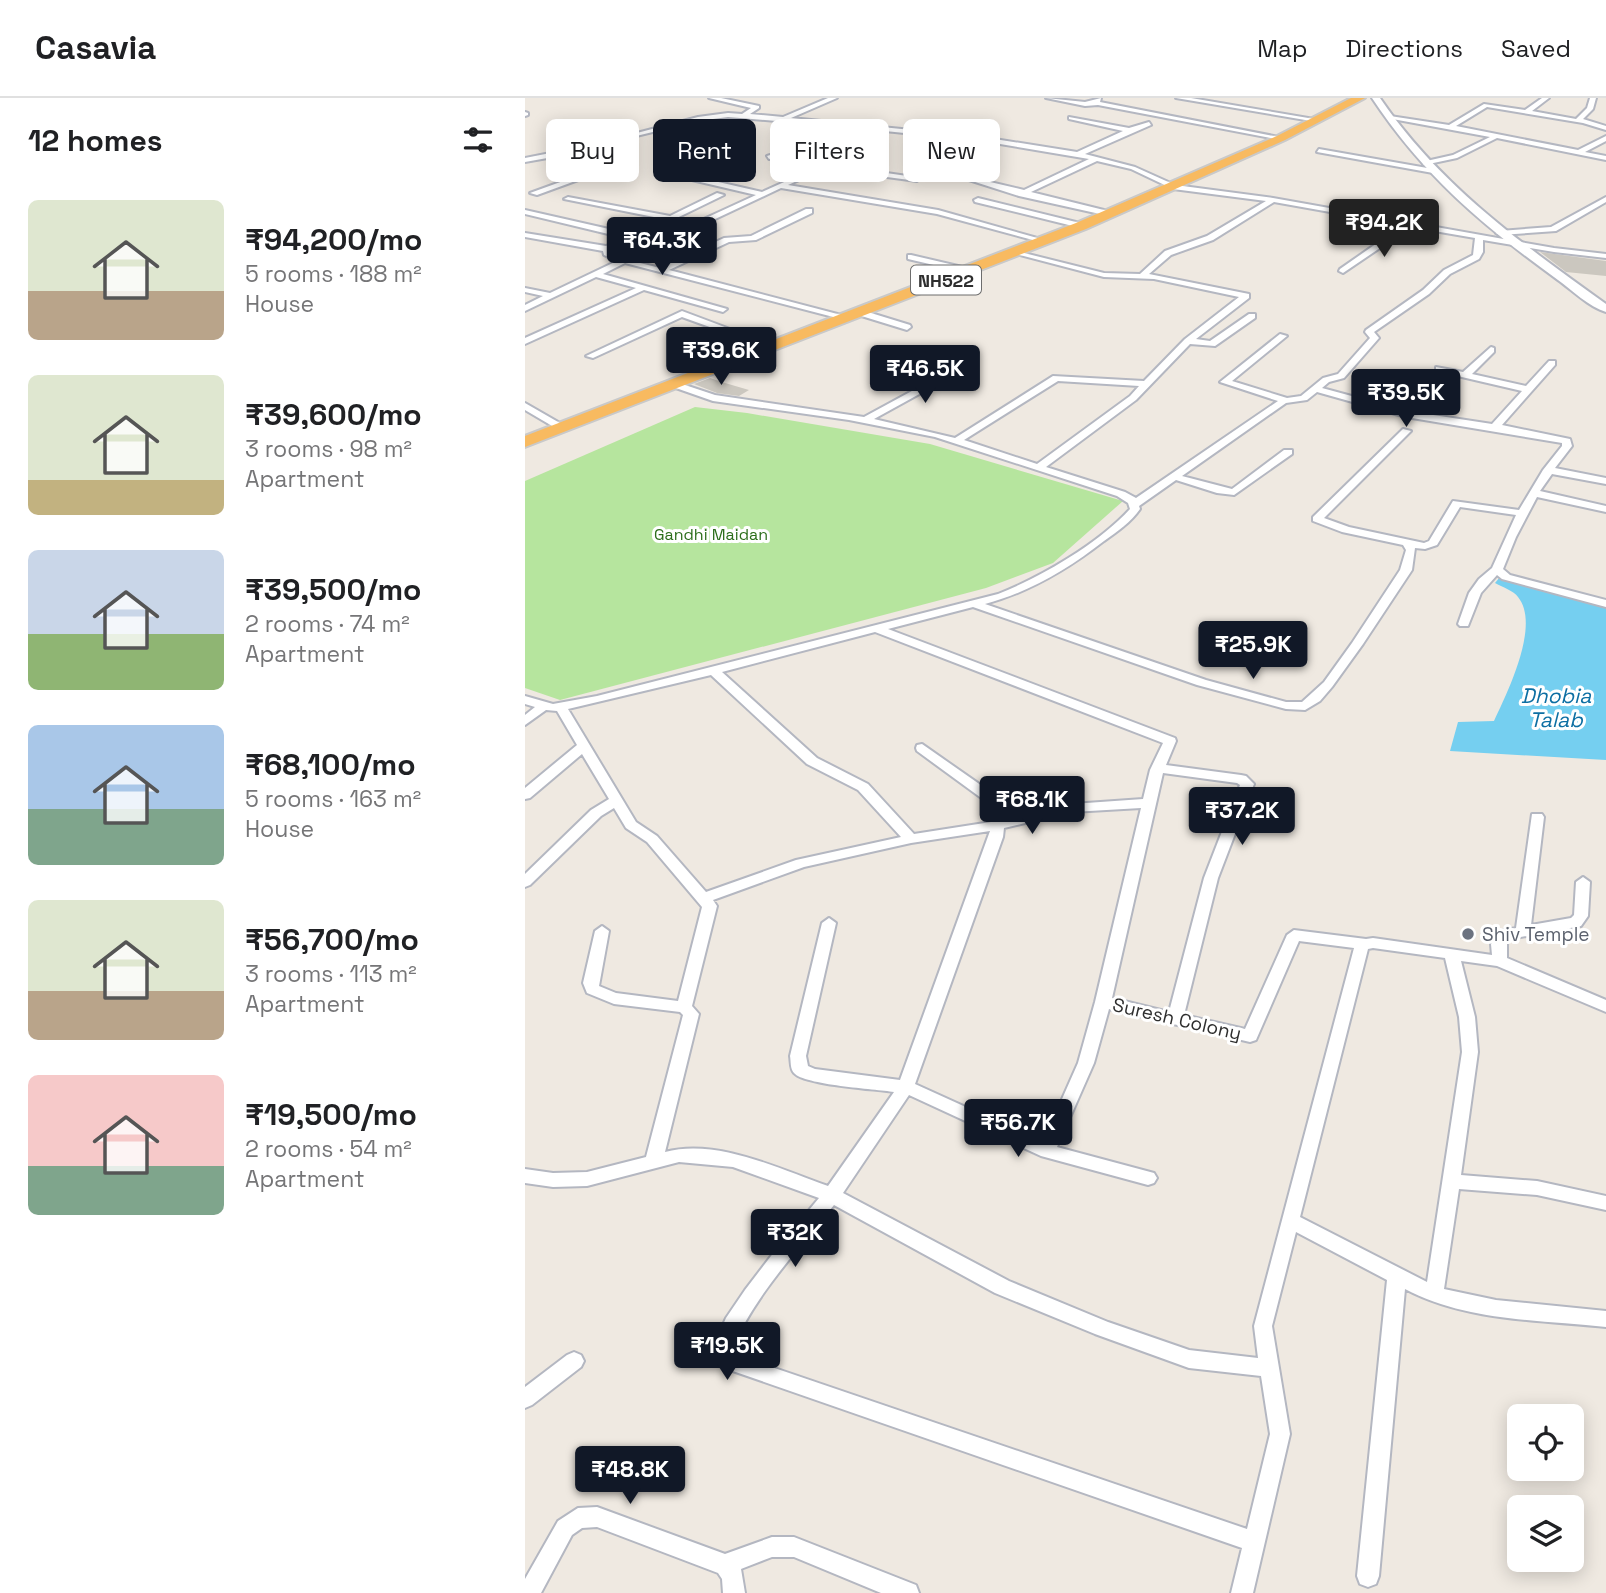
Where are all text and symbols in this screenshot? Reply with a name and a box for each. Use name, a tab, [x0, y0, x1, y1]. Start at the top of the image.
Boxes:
text: Casavia	[35, 27, 156, 69]
text: Map	[1257, 33, 1307, 64]
text: Directions	[1345, 33, 1463, 64]
text: Saved	[1501, 33, 1571, 64]
chip: Buy	[546, 119, 639, 182]
chip: Rent	[653, 119, 756, 182]
chip: Filters	[770, 119, 889, 182]
chip: New	[903, 119, 1000, 182]
text: 12 homes	[28, 121, 163, 160]
icon: filters	[459, 121, 497, 159]
pin: ₹94.2K	[1327, 200, 1441, 259]
text: ₹94.2K	[1345, 207, 1423, 237]
pin: ₹64.3K	[605, 218, 719, 277]
text: ₹94,200/mo	[245, 220, 422, 259]
text: ₹64.3K	[623, 225, 701, 255]
icon: home	[84, 228, 168, 312]
text: 5 rooms · 188 m²	[245, 259, 422, 289]
road number: NH522	[911, 266, 981, 294]
text: House	[245, 289, 314, 319]
pin: ₹39.6K	[664, 328, 778, 387]
text: ₹39.6K	[682, 335, 760, 365]
pin: ₹46.5K	[868, 345, 982, 405]
text: ₹46.5K	[886, 353, 964, 383]
pin: ₹39.5K	[1349, 370, 1463, 429]
text: ₹39.5K	[1367, 377, 1445, 407]
text: ₹39,600/mo	[245, 395, 422, 434]
icon: home	[84, 403, 168, 487]
text: 3 rooms · 98 m²	[245, 434, 412, 464]
text: Apartment	[245, 464, 365, 494]
park label: Gandhi Maidan	[654, 524, 768, 545]
text: ₹39,500/mo	[245, 570, 421, 609]
icon: home	[84, 578, 168, 662]
text: 2 rooms · 74 m²	[245, 609, 410, 639]
pin: ₹25.9K	[1196, 622, 1310, 681]
text: ₹25.9K	[1214, 629, 1292, 659]
text: Apartment	[245, 639, 365, 669]
water label: Dhobia Talab	[1521, 682, 1592, 733]
text: ₹68,100/mo	[245, 745, 416, 784]
icon: home	[84, 753, 168, 837]
pin: ₹68.1K	[975, 776, 1089, 836]
text: 5 rooms · 163 m²	[245, 784, 421, 814]
text: ₹68.1K	[996, 784, 1068, 814]
pin: ₹37.2K	[1185, 788, 1299, 847]
text: ₹37.2K	[1205, 795, 1279, 825]
text: House	[245, 814, 314, 844]
text: ₹56,700/mo	[245, 920, 419, 959]
place label: Shiv Temple	[1482, 922, 1590, 947]
marker: Shiv Temple	[1460, 926, 1476, 942]
icon: home	[84, 928, 168, 1012]
text: 3 rooms · 113 m²	[245, 959, 417, 989]
text: Apartment	[245, 989, 365, 1019]
street label: Suresh Colony	[1110, 992, 1244, 1046]
text: ₹19,500/mo	[245, 1095, 417, 1134]
pin: ₹56.7K	[961, 1100, 1075, 1159]
icon: home	[84, 1103, 168, 1187]
text: ₹56.7K	[980, 1107, 1056, 1137]
text: 2 rooms · 54 m²	[245, 1134, 412, 1164]
text: Apartment	[245, 1164, 365, 1194]
pin: ₹32K	[754, 1210, 836, 1269]
text: ₹32K	[767, 1217, 823, 1247]
pin: ₹19.5K	[670, 1322, 784, 1382]
text: ₹19.5K	[690, 1330, 764, 1360]
map controls	[1507, 1404, 1584, 1572]
button: locate	[1507, 1404, 1584, 1481]
pin: ₹48.8K	[573, 1446, 687, 1506]
text: ₹48.8K	[591, 1454, 669, 1484]
button: layers	[1507, 1495, 1584, 1572]

